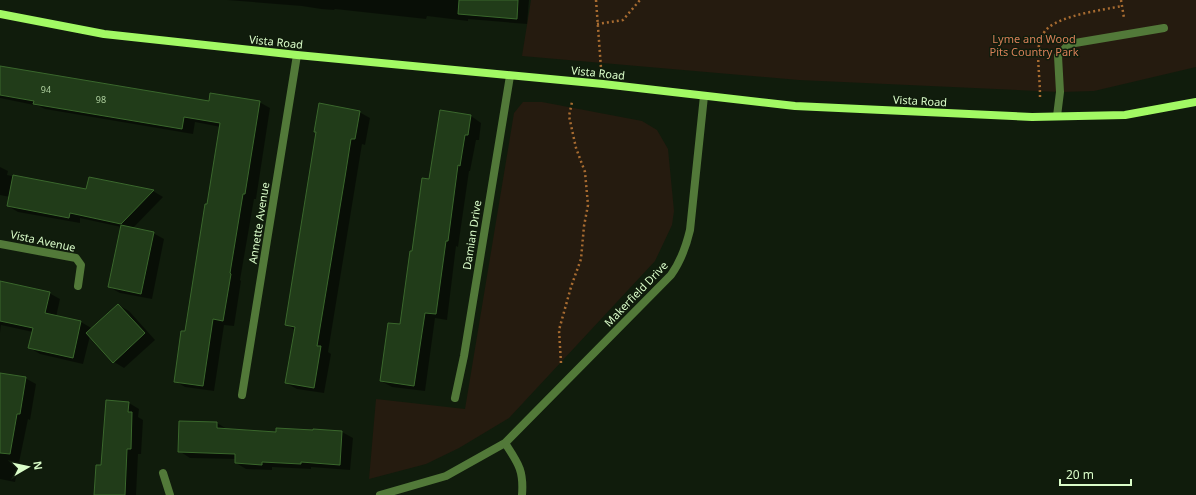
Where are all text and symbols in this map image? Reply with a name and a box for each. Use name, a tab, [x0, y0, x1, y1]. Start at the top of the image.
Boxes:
street label: Vista Road	[248, 31, 304, 52]
park label: Lyme and Wood Pits Country Park	[989, 31, 1079, 59]
street label: Vista Road	[570, 62, 626, 83]
house number: 94	[41, 83, 51, 96]
street label: Vista Road	[893, 92, 947, 109]
house number: 98	[96, 93, 106, 106]
street label: Annette Avenue	[245, 181, 272, 265]
street label: Damian Drive	[459, 199, 484, 271]
street label: Vista Avenue	[9, 226, 77, 255]
street label: Makerfield Drive	[601, 258, 671, 330]
north arrow	[8, 447, 48, 487]
text: N	[30, 460, 46, 471]
scale bar	[1060, 461, 1131, 487]
text: 20 m	[1066, 466, 1094, 483]

